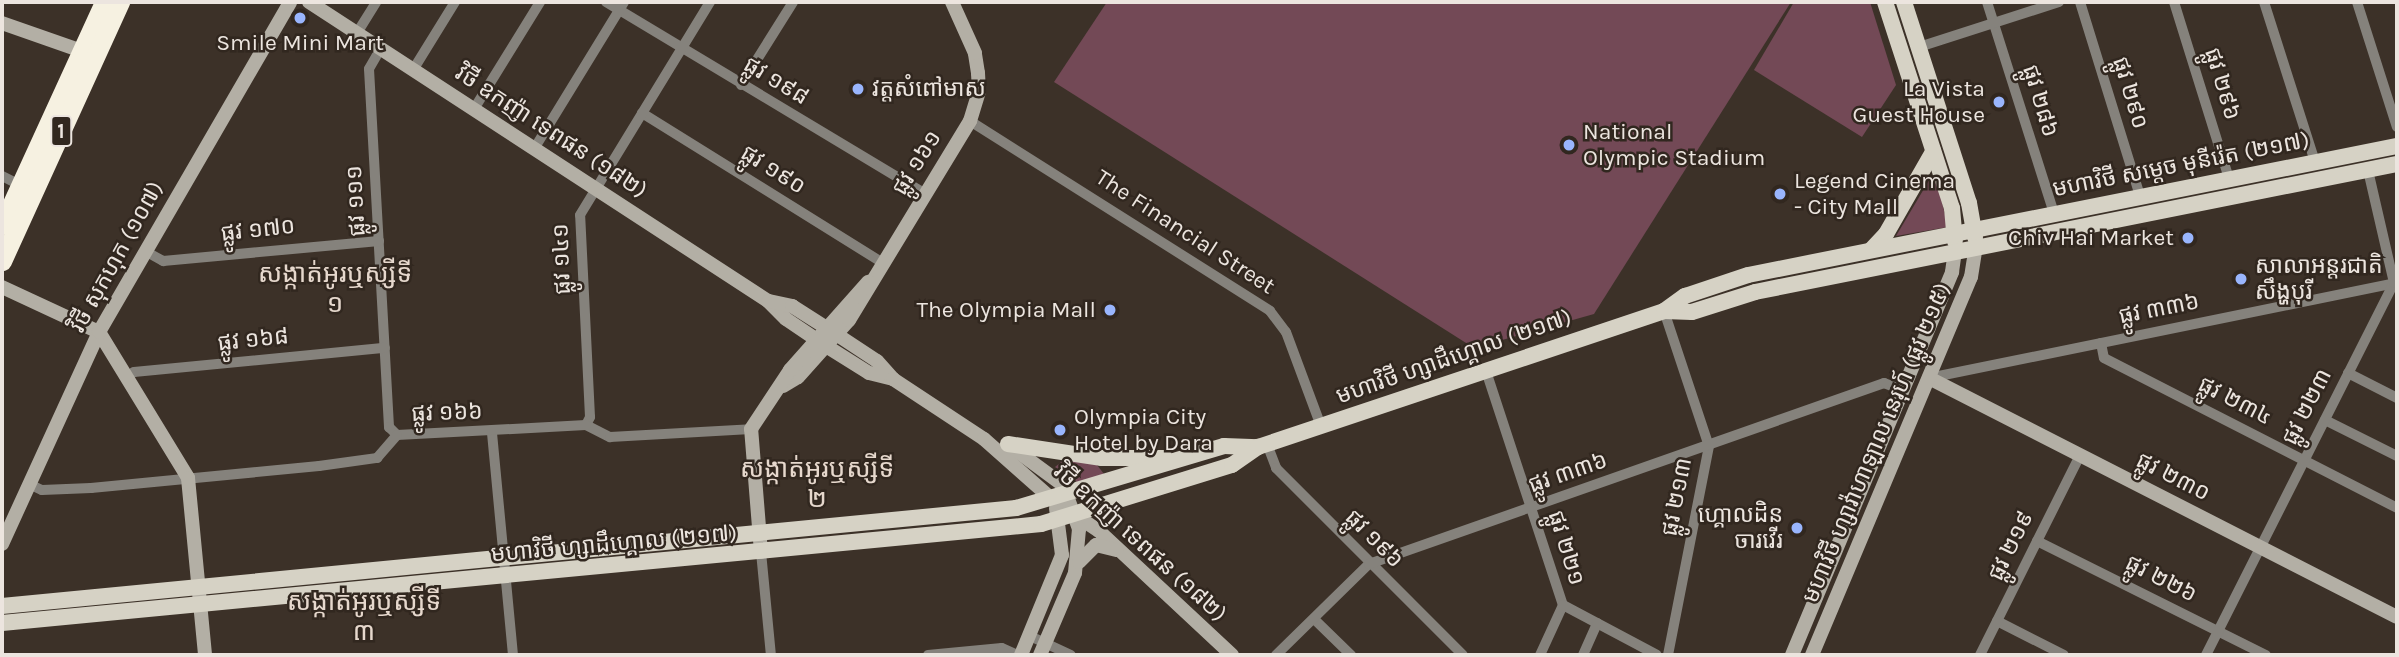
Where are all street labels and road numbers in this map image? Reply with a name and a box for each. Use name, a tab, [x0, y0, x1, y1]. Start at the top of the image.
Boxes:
street label: ផ្លូវ ២៩៦	[2198, 45, 2246, 123]
street label: ផ្លូវ ១៩៨	[738, 51, 814, 111]
street label: ផ្លូវ ២៩០	[2106, 54, 2154, 132]
street label: វិថី ឧកញ៉ា ទេពផន (១៨២)	[450, 60, 652, 204]
street label: ផ្លូវ ២៨៦	[2016, 62, 2064, 140]
road number: 1	[49, 114, 73, 148]
street label: ផ្លូវ ១៦១	[886, 125, 948, 201]
street label: មហាវិថី សម្តេច មុនីរ៉េត (២១៧)	[2050, 127, 2312, 203]
street label: ផ្លូវ ១៩០	[735, 139, 811, 201]
street label: The Financial Street	[1090, 164, 1280, 300]
street label: ផ្លូវ ១១១	[340, 165, 372, 237]
street label: វិថី សុកហុក (១០៧)	[64, 177, 170, 337]
street label: ផ្លូវ ១៧០	[219, 212, 297, 248]
street label: ផ្លូវ ១៤១	[547, 223, 577, 295]
street label: មហាវិថី ហ្សាវ៉ាហាឡាល នេរុហ៍ (ផ្លូវ ២១៥)	[1797, 279, 1957, 607]
street label: ផ្លូវ ៣៣៦	[2116, 288, 2202, 330]
street label: មហាវិថី ហ្សាដឹហ្គោល (២១៧)	[1333, 304, 1575, 410]
street label: ផ្លូវ ១៦៨	[216, 323, 290, 357]
street label: ផ្លូវ ២២៣	[2276, 364, 2338, 450]
street label: ផ្លូវ ២៣៤	[2193, 371, 2277, 431]
street label: ផ្លូវ ១៦៦	[411, 398, 483, 428]
street label: ផ្លូវ ៣៣៦	[1525, 447, 1611, 499]
street label: ផ្លូវ ២៣០	[2131, 447, 2215, 507]
street label: ផ្លូវ ២១៣	[1656, 455, 1698, 539]
street label: វិថី ឧកញ៉ា ទេពផន (១៨២)	[1048, 458, 1232, 628]
street label: ផ្លូវ ១៩៦	[1339, 504, 1409, 574]
street label: ផ្លូវ ២២១	[1542, 507, 1590, 589]
street label: ផ្លូវ ២១៩	[1982, 507, 2040, 585]
street label: មហាវិថី ហ្សាដឹហ្គោល (២១៧)	[490, 519, 738, 569]
street label: ផ្លូវ ២២៦	[2121, 549, 2201, 609]

